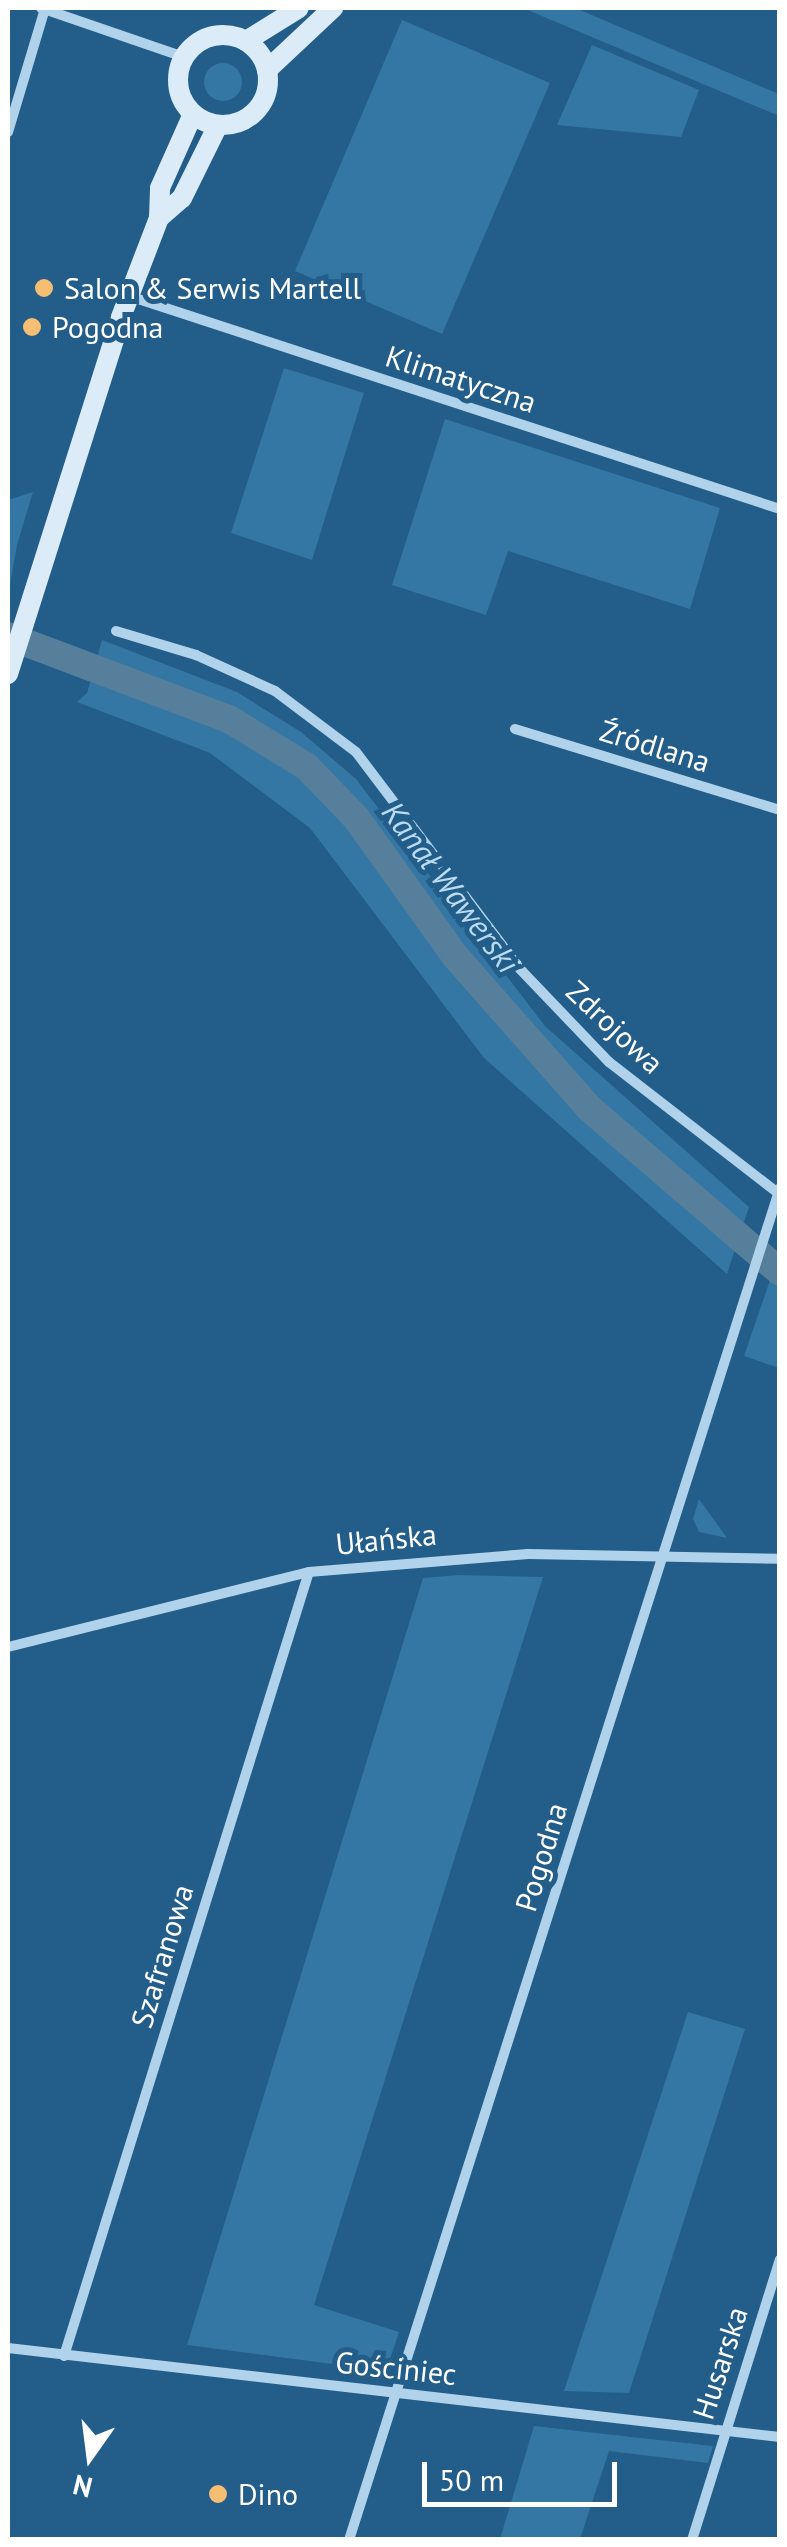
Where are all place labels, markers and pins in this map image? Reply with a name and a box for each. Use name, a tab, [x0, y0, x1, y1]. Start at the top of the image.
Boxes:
place label: Salon & Serwis Martell	[64, 270, 361, 306]
marker: Salon & Serwis Martell	[33, 277, 55, 299]
place label: Pogodna	[52, 309, 163, 345]
marker: Pogodna	[21, 316, 43, 338]
place label: Dino	[238, 2476, 298, 2512]
marker: Dino	[207, 2483, 229, 2505]

